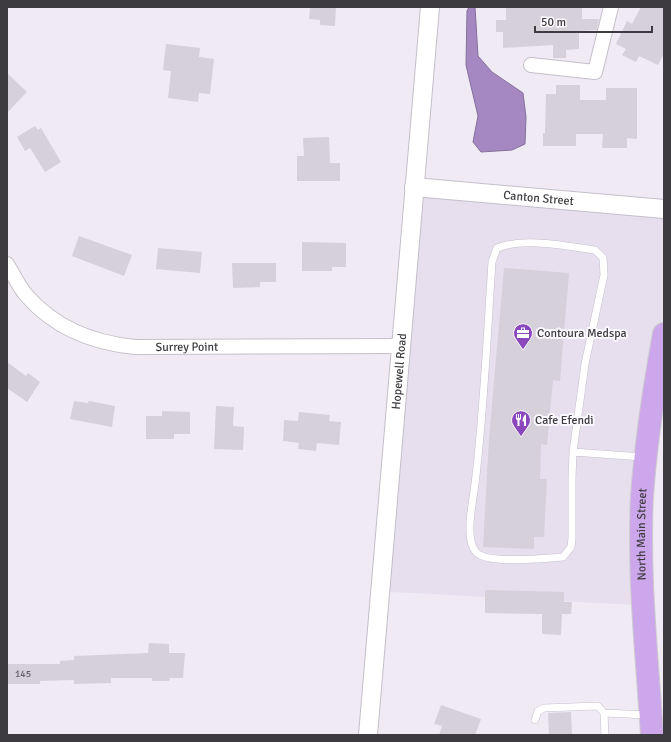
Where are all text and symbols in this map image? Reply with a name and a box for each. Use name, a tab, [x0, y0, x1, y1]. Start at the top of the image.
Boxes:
scale bar	[535, 8, 652, 34]
text: 50 m	[541, 15, 566, 30]
street label: Canton Street	[503, 187, 574, 209]
office icon: Contoura Medspa	[512, 322, 534, 350]
place label: Contoura Medspa	[537, 326, 627, 341]
street label: Hopewell Road	[388, 333, 410, 410]
street label: Surrey Point	[155, 339, 218, 354]
restaurant icon: Cafe Efendi	[510, 409, 532, 437]
place label: Cafe Efendi	[535, 413, 594, 428]
street label: North Main Street	[633, 488, 650, 581]
house number: 145	[15, 668, 31, 680]

